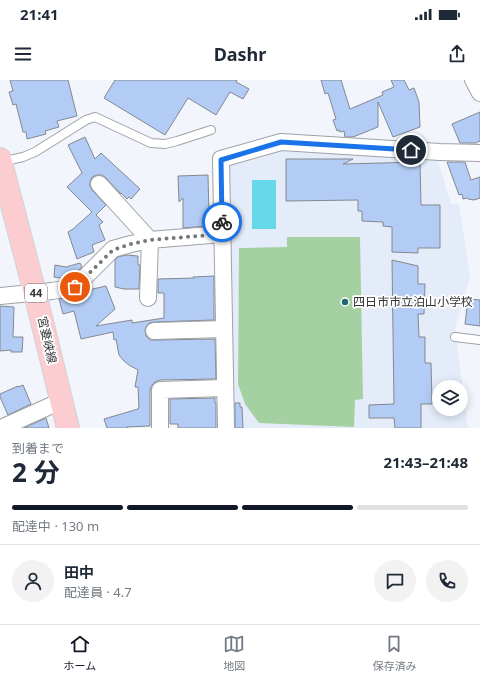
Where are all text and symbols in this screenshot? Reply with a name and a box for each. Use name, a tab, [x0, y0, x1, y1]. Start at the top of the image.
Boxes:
text: 21:41	[20, 4, 59, 24]
text: Dashr	[214, 42, 266, 66]
icon: menu	[12, 43, 34, 65]
icon: share	[446, 43, 468, 65]
pin	[394, 133, 428, 167]
icon: home	[400, 139, 422, 161]
courier	[202, 202, 242, 242]
icon: bike	[211, 211, 233, 233]
pin	[58, 270, 92, 304]
icon: bag	[64, 276, 86, 298]
road number: 44	[25, 284, 47, 302]
place label: 四日市市立泊山小学校	[353, 293, 473, 310]
marker: 四日市市立泊山小学校	[340, 297, 350, 307]
street label: 宮妻峡線	[34, 315, 61, 365]
map controls	[432, 380, 468, 416]
button: layers	[432, 380, 468, 416]
text: 到着まで	[12, 439, 64, 457]
text: 21:43–21:48	[383, 452, 468, 472]
text: 2 分	[12, 454, 60, 490]
text: 配達中 · 130 m	[12, 517, 99, 535]
button: person	[12, 560, 54, 602]
button: chat	[374, 560, 416, 602]
button: phone	[426, 560, 468, 602]
text: 田中	[64, 562, 94, 582]
text: 配達員 · 4.7	[64, 583, 132, 601]
tab: ホーム	[64, 633, 96, 673]
tab: 地図	[223, 633, 245, 673]
tab: 保存済み	[372, 633, 416, 673]

